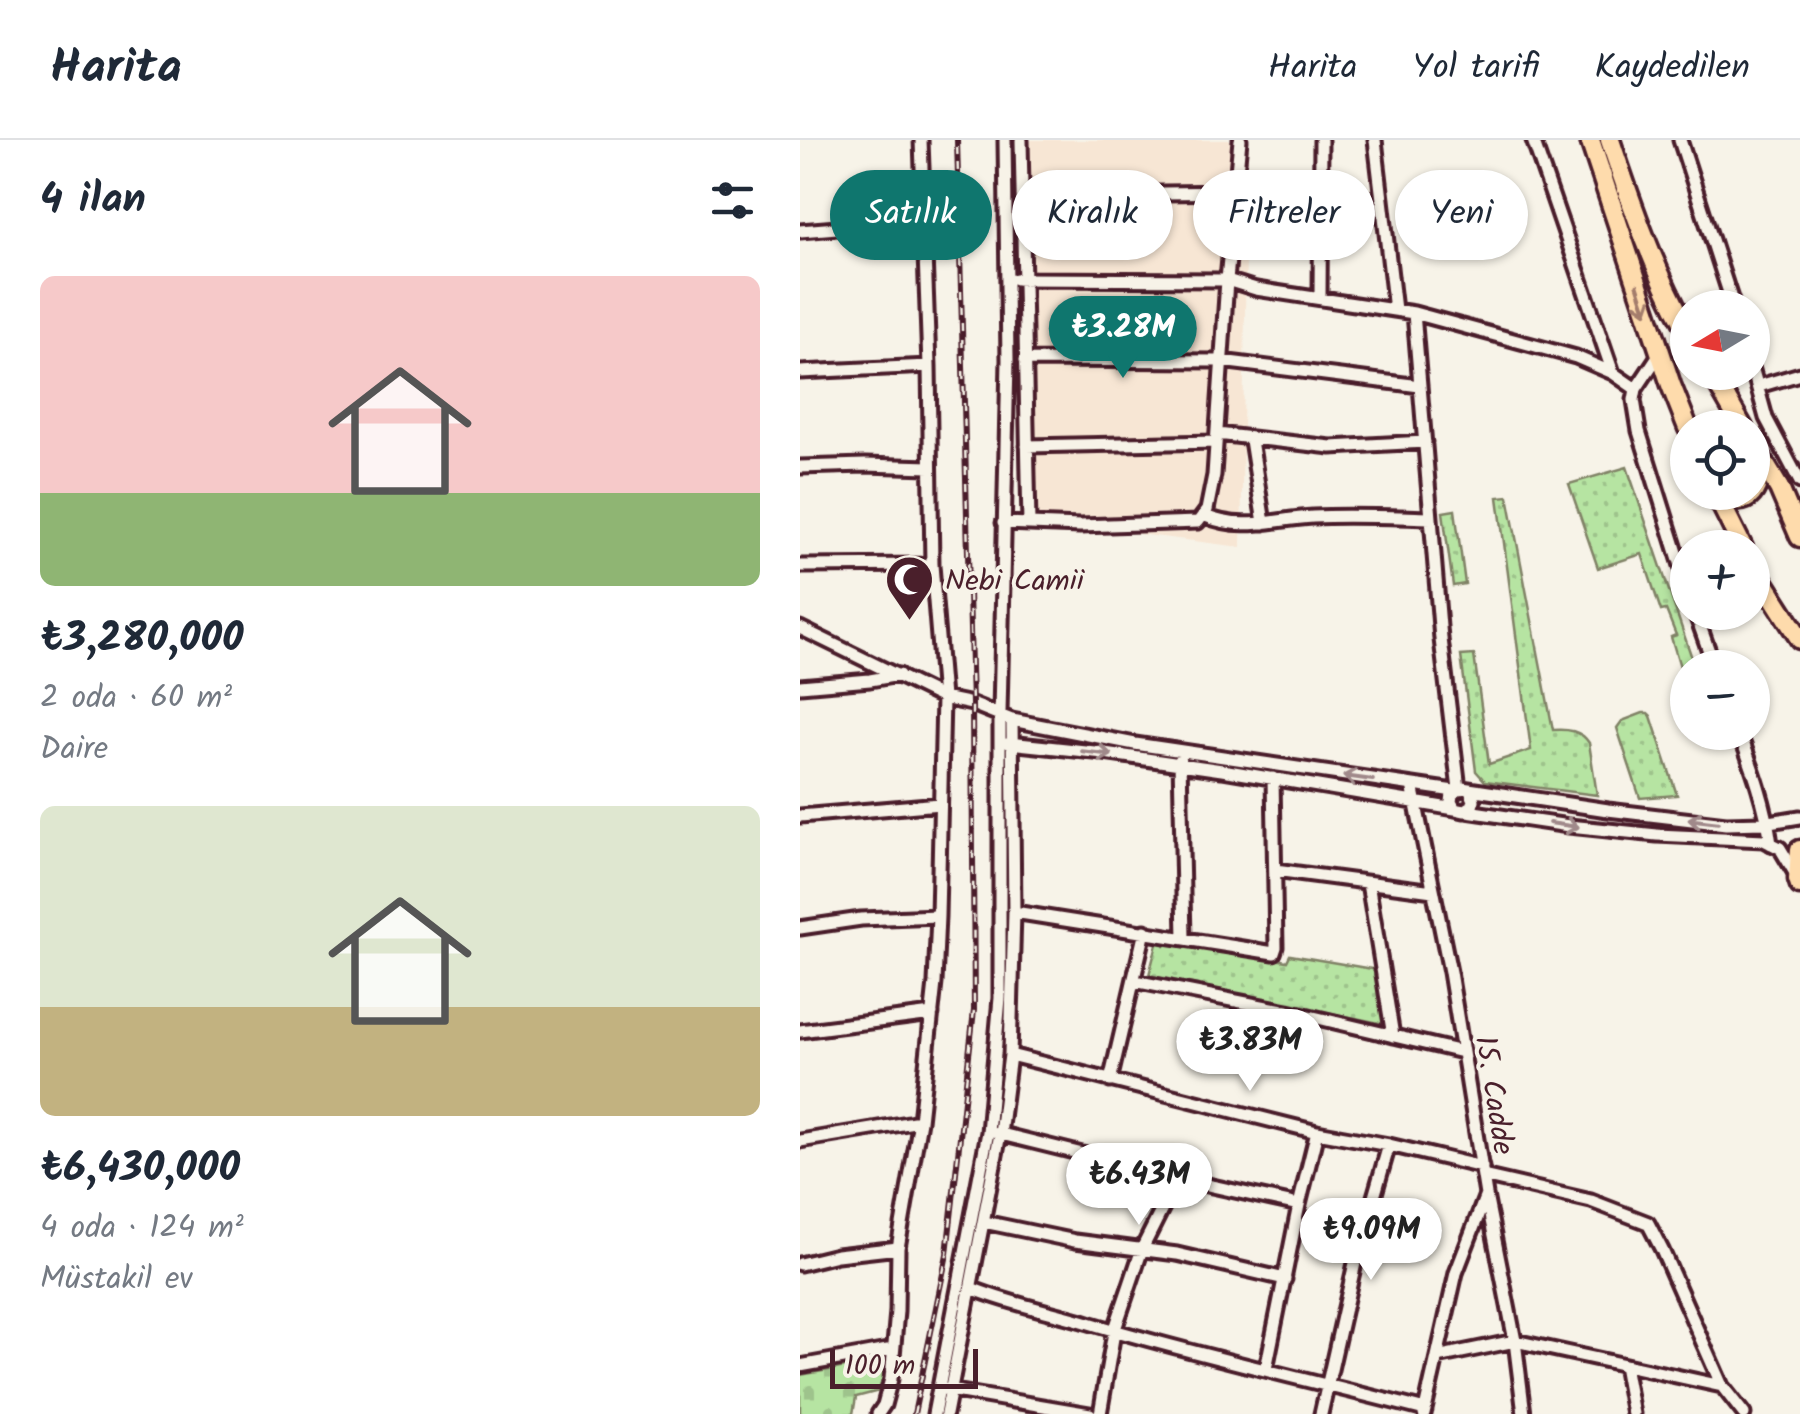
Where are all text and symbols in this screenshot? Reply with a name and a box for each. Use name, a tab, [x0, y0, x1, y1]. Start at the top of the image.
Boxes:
text: Harita	[50, 31, 182, 107]
text: Harita	[1268, 41, 1358, 97]
text: Yol tarifi	[1413, 41, 1539, 97]
text: Kaydedilen	[1594, 41, 1750, 97]
text: 4 ilan	[40, 167, 146, 234]
chip: Satılık	[830, 170, 992, 260]
chip: Kiralık	[1012, 170, 1173, 260]
chip: Filtreler	[1193, 170, 1375, 260]
chip: Yeni	[1395, 170, 1528, 260]
icon: filters	[705, 173, 760, 228]
one-way arrow	[1635, 283, 1653, 314]
north arrow	[1670, 290, 1770, 390]
map controls	[1670, 290, 1770, 750]
pin: ₺3.28M	[1042, 296, 1204, 381]
text: ₺3.28M	[1071, 303, 1175, 354]
icon: home	[310, 341, 490, 521]
button: locate	[1670, 410, 1770, 510]
button: +	[1670, 530, 1770, 630]
mosque icon: Nebi Camii	[884, 554, 936, 622]
place label: Nebi Camii	[945, 558, 1086, 606]
text: ₺3,280,000	[40, 606, 244, 673]
button: −	[1670, 650, 1770, 750]
text: 2 oda · 60 m²	[40, 673, 232, 724]
text: Daire	[40, 724, 108, 775]
one-way arrow	[1080, 744, 1113, 763]
one-way arrow	[1342, 768, 1375, 786]
one-way arrow	[1688, 811, 1720, 830]
one-way arrow	[1547, 816, 1579, 835]
icon: home	[310, 871, 490, 1051]
pin: ₺3.83M	[1169, 1009, 1331, 1094]
text: ₺3.83M	[1198, 1016, 1302, 1067]
street label: 15. Cadde	[1460, 1032, 1526, 1158]
text: ₺6,430,000	[40, 1136, 240, 1203]
pin: ₺6.43M	[1058, 1143, 1220, 1228]
text: ₺6.43M	[1088, 1150, 1190, 1201]
pin: ₺9.09M	[1290, 1198, 1452, 1283]
text: 4 oda · 124 m²	[40, 1203, 244, 1254]
text: ₺9.09M	[1322, 1205, 1420, 1256]
text: Müstakil ev	[40, 1254, 193, 1305]
scale bar	[830, 1344, 978, 1388]
text: 100 m	[845, 1344, 915, 1389]

